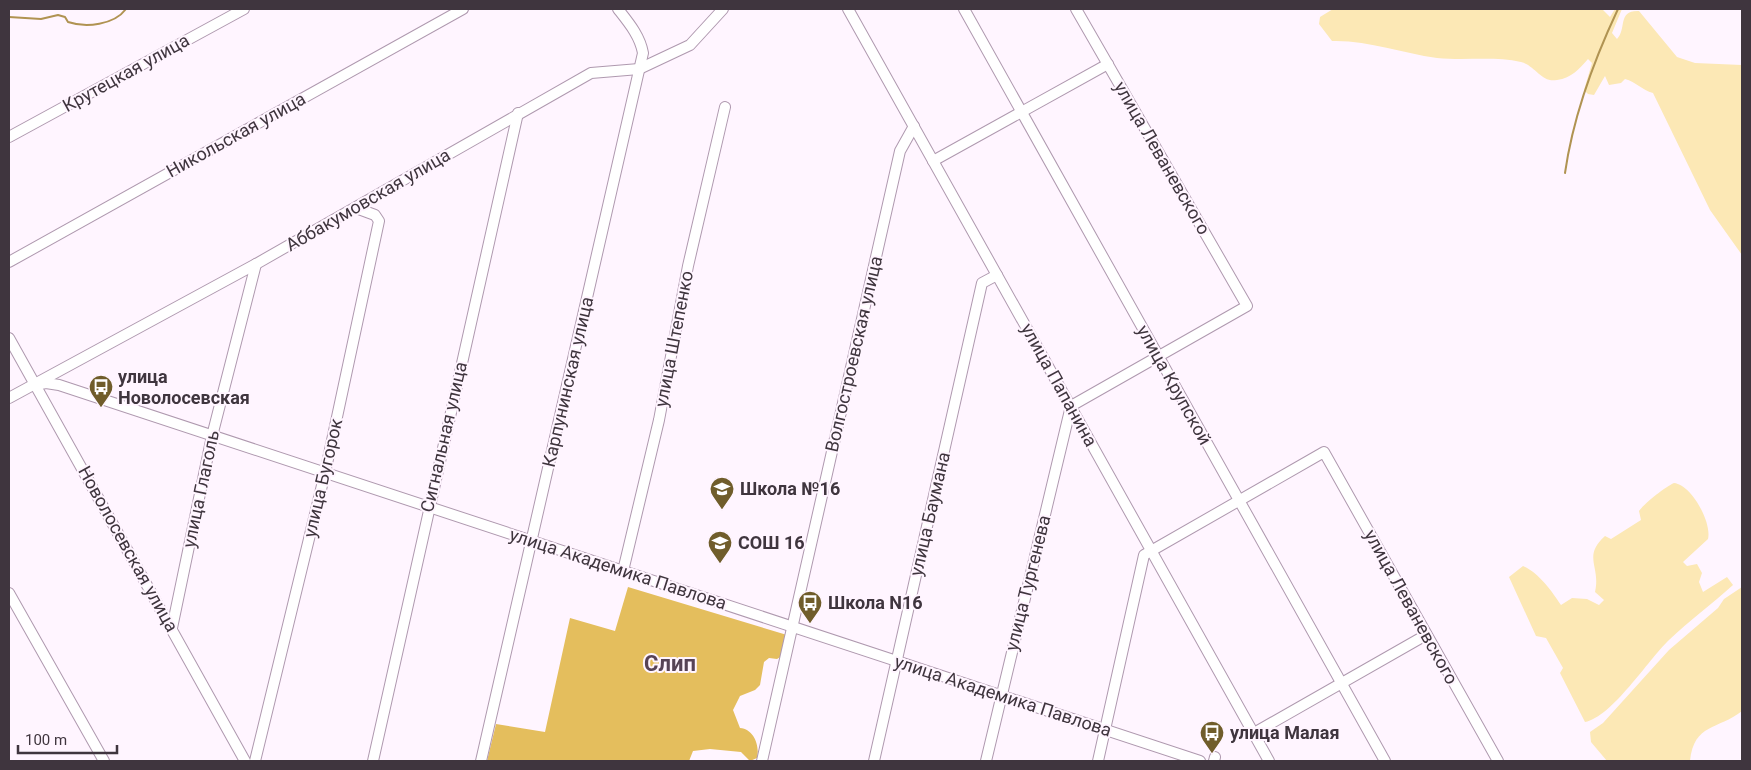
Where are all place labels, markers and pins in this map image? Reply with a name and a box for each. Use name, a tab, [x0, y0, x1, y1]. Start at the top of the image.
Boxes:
place label: улица Новолосевская	[118, 366, 250, 408]
bus stop icon: улица Новолосевская	[88, 374, 114, 408]
school or university icon: Школа №16	[709, 476, 735, 510]
place label: Школа №16	[740, 478, 840, 499]
school or university icon: СОШ 16	[707, 530, 733, 564]
place label: СОШ 16	[738, 532, 805, 553]
bus stop icon: Школа N16	[797, 590, 823, 624]
place label: Школа N16	[828, 592, 923, 613]
bus stop icon: улица Малая	[1199, 720, 1225, 754]
place label: улица Малая	[1230, 722, 1339, 743]

